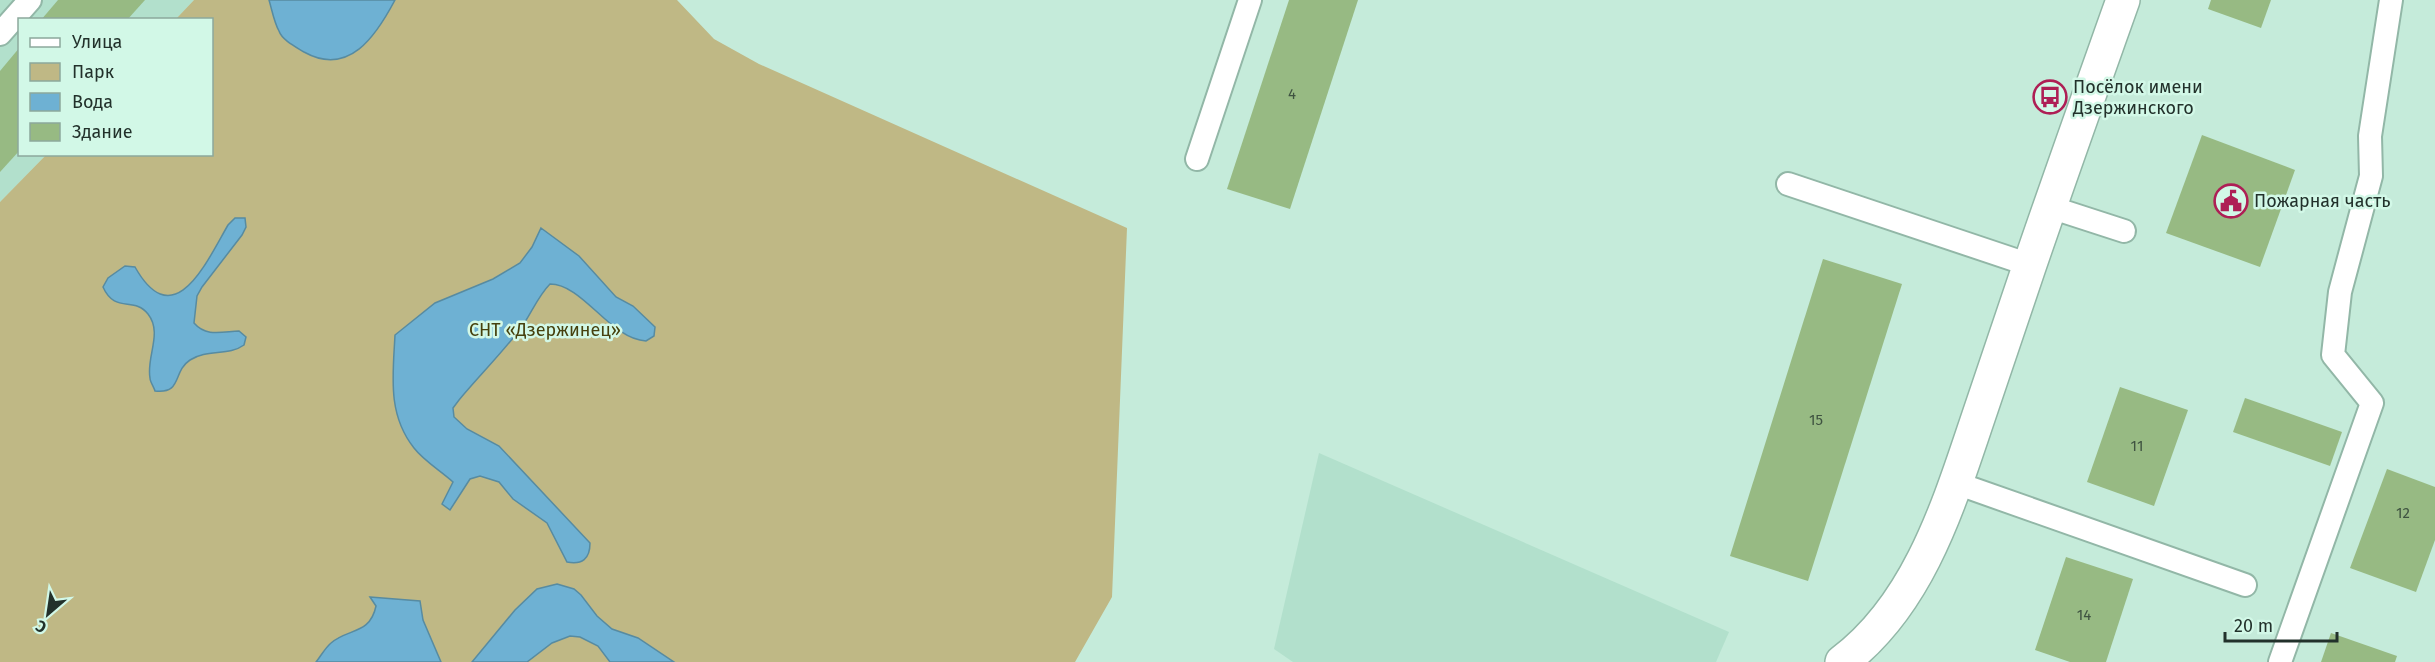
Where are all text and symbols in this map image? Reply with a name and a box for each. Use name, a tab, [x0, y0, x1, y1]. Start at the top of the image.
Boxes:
legend	[18, 18, 213, 156]
text: Улица	[72, 31, 122, 53]
text: Парк	[72, 61, 115, 83]
place label: Посёлок имени Дзержинского	[2072, 76, 2203, 119]
bus stop icon: Посёлок имени Дзержинского	[2032, 79, 2068, 115]
house number: 4	[1288, 85, 1296, 103]
text: Вода	[72, 91, 113, 113]
text: Здание	[72, 121, 133, 143]
public building icon: Пожарная часть	[2213, 183, 2249, 219]
place label: Пожарная часть	[2254, 190, 2391, 212]
park label: СНТ «Дзержинец»	[469, 319, 621, 341]
house number: 15	[1809, 411, 1823, 429]
house number: 11	[2131, 437, 2143, 455]
house number: 12	[2396, 504, 2410, 522]
north arrow	[18, 584, 78, 644]
scale bar	[2225, 605, 2338, 643]
house number: 14	[2077, 606, 2091, 624]
text: 20 m	[2234, 615, 2273, 637]
text: С	[32, 616, 50, 637]

